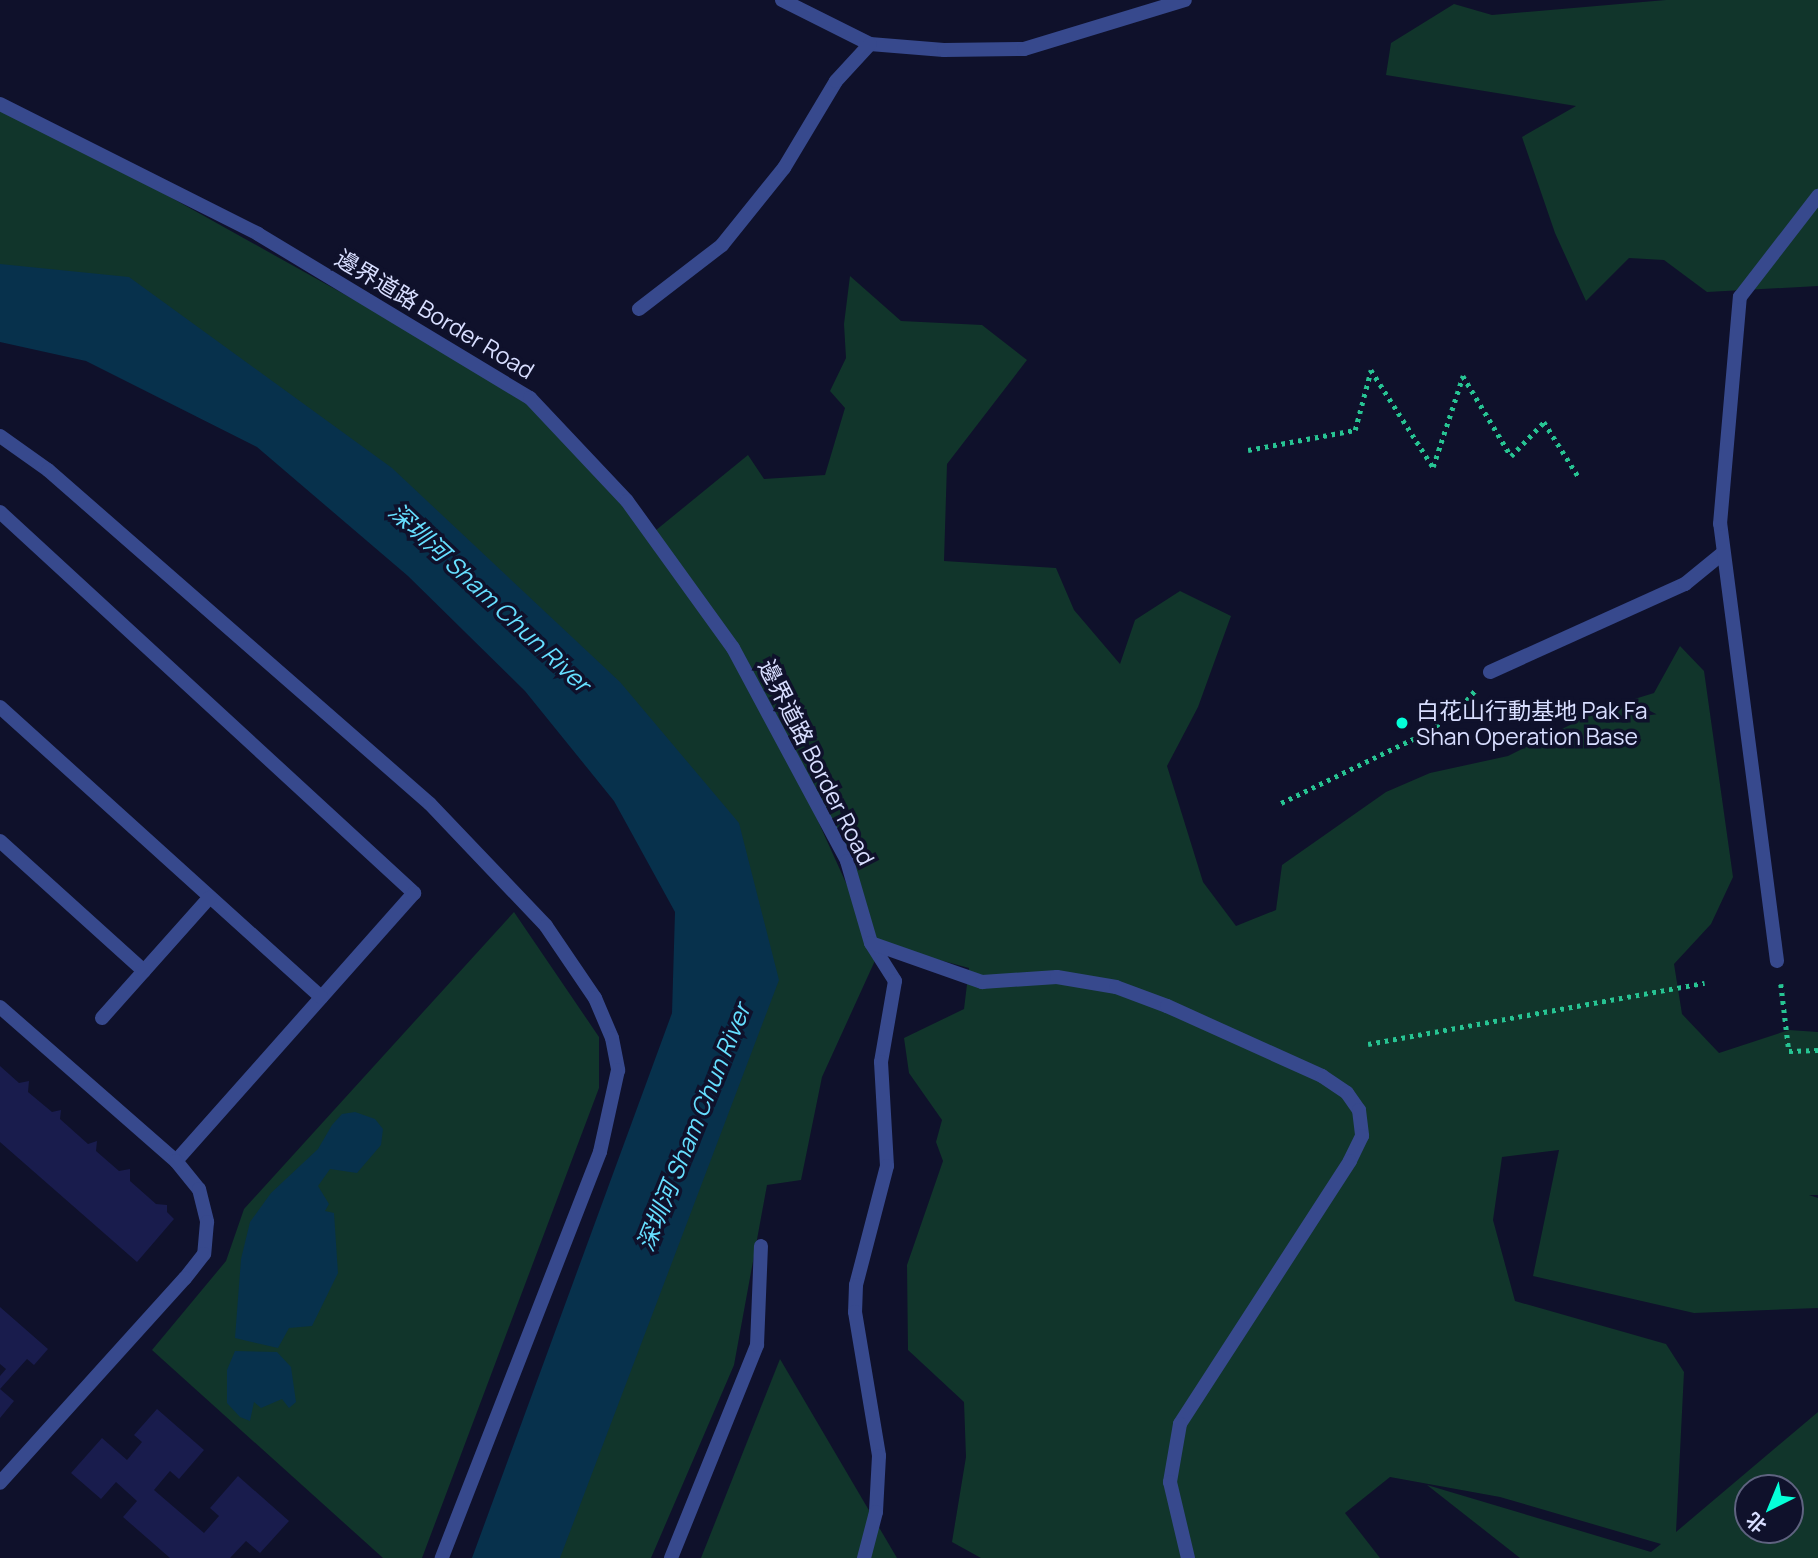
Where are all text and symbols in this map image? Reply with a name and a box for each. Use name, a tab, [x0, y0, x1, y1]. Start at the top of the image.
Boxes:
street label: 邊界道路 Border Road	[331, 244, 539, 384]
water label: 深圳河 Sham Chun River	[384, 496, 596, 698]
street label: 邊界道路 Border Road	[753, 655, 881, 869]
place label: 白花山行動基地 Pak Fa Shan Operation Base	[1416, 696, 1648, 750]
marker: 白花山行動基地 Pak Fa Shan Operation Base	[1394, 715, 1410, 731]
water label: 深圳河 Sham Chun River	[630, 999, 756, 1255]
north arrow	[1734, 1474, 1804, 1544]
text: 北	[1740, 1507, 1772, 1539]

